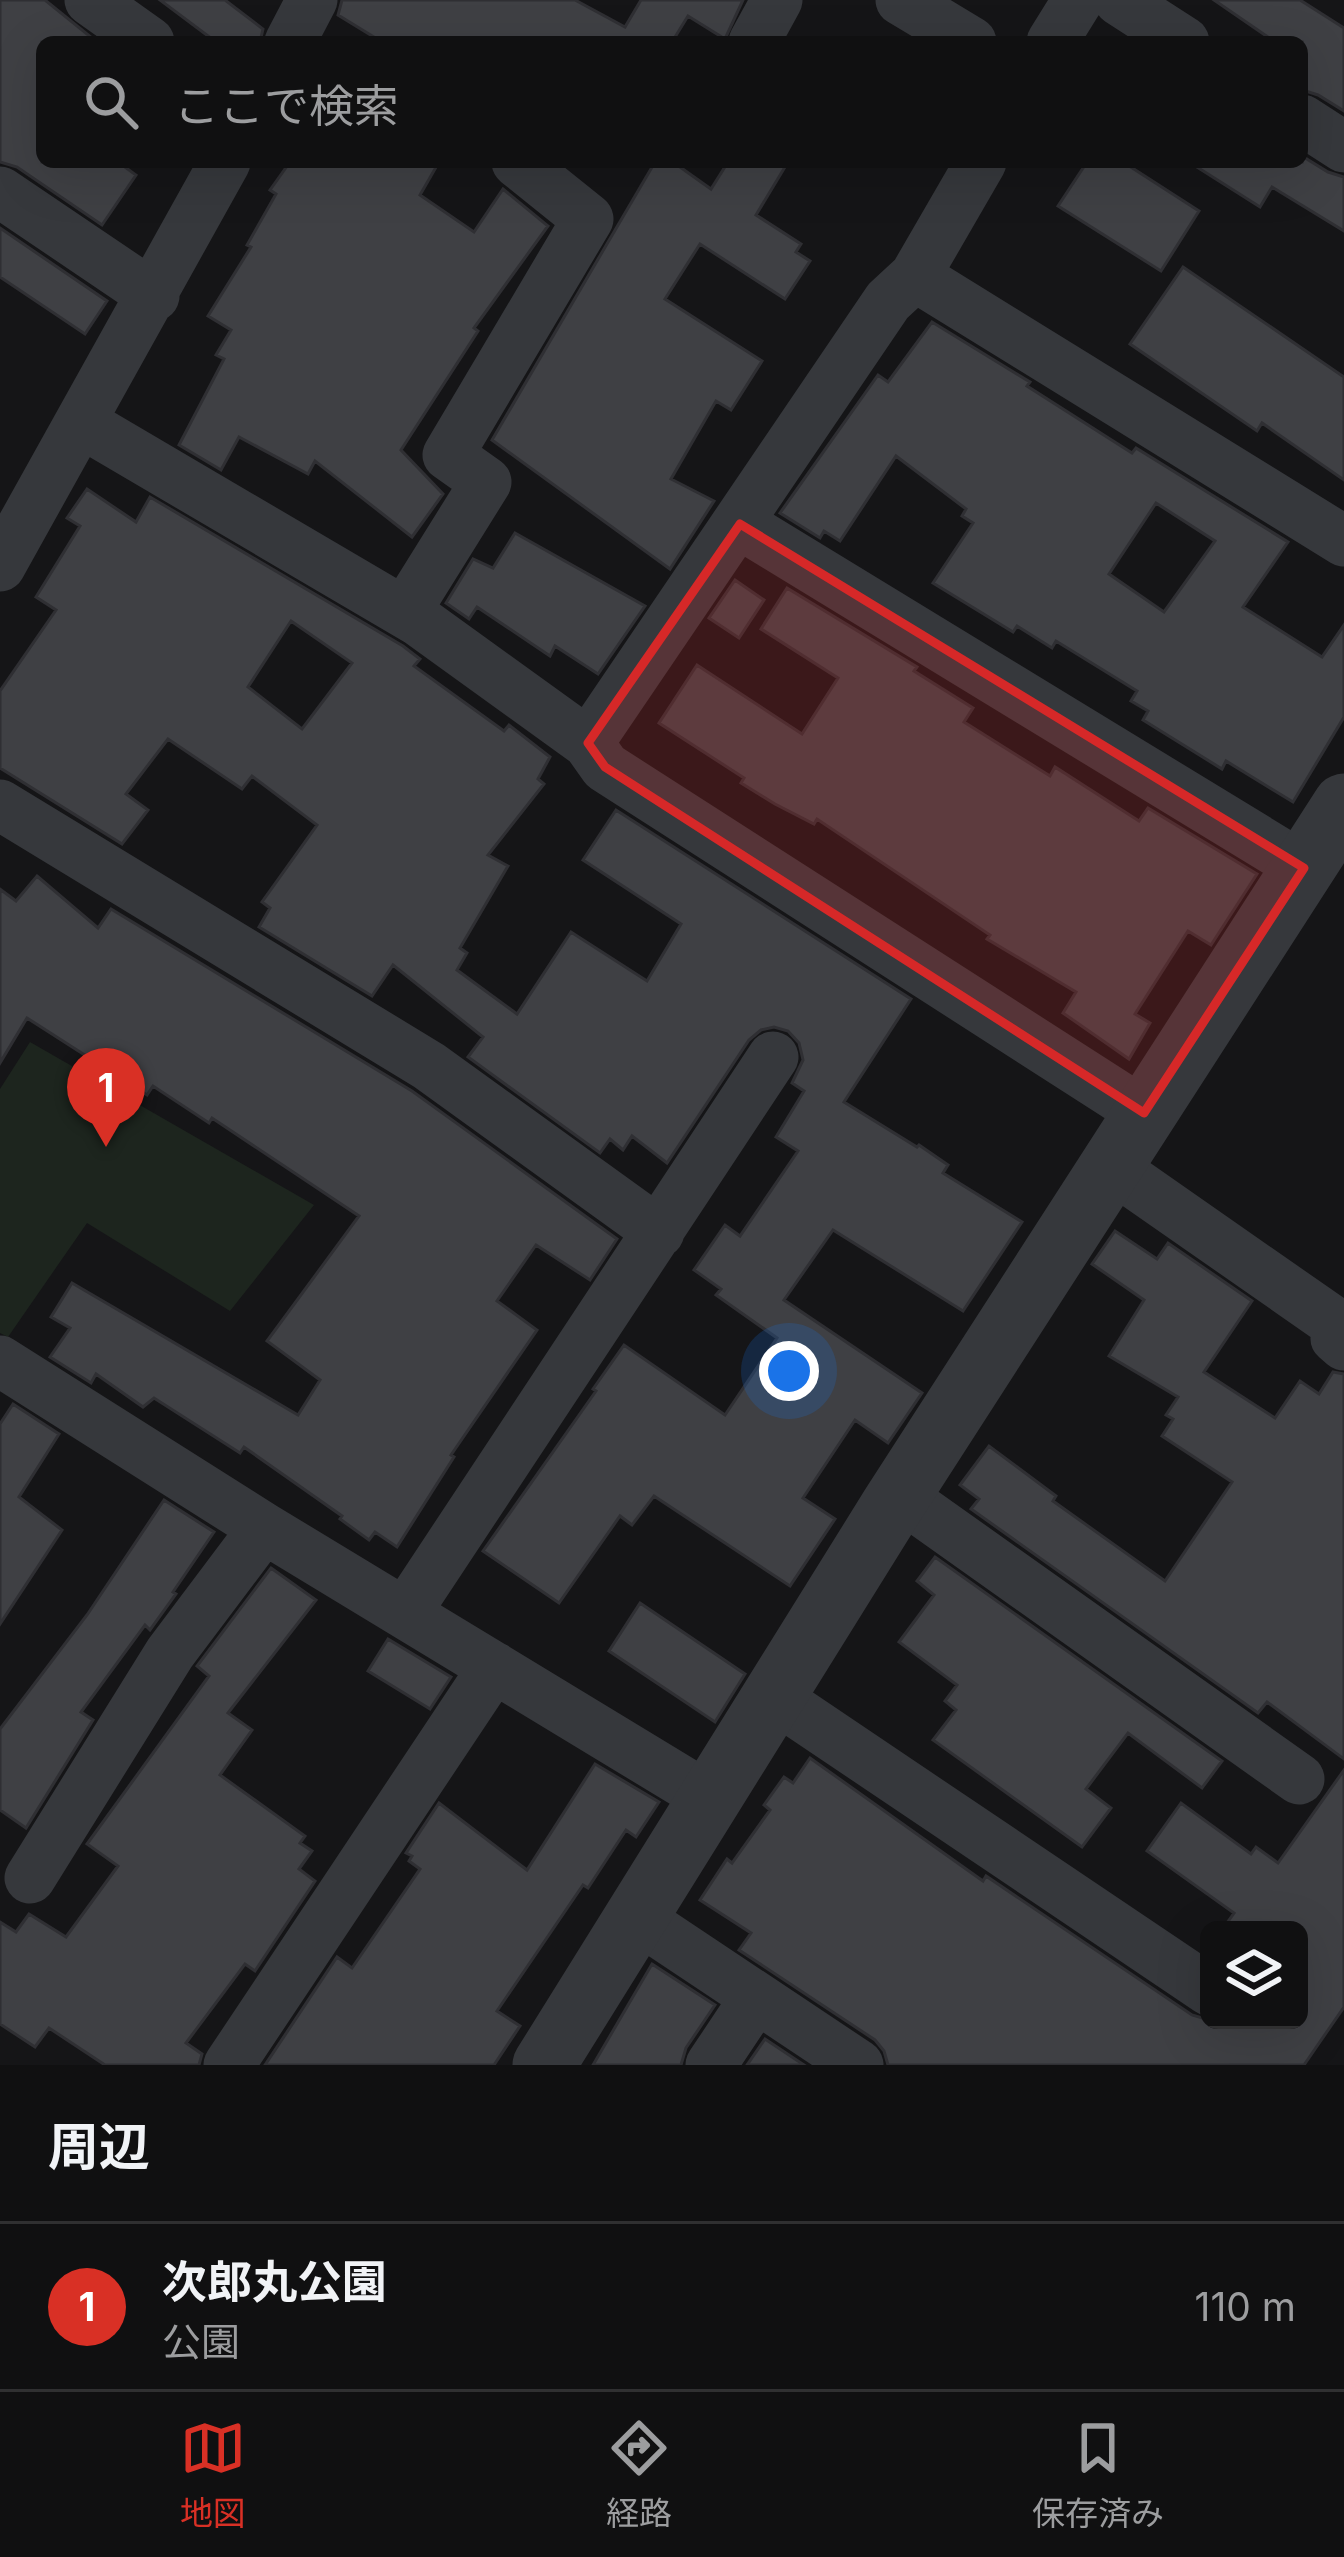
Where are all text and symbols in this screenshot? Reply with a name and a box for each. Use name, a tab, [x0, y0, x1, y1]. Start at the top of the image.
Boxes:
search box	[36, 36, 1308, 168]
icon: search	[78, 69, 144, 135]
text: ここで検索	[174, 78, 399, 133]
pin: 1	[67, 1048, 145, 1147]
your location	[759, 1341, 819, 1401]
map controls	[1200, 1921, 1308, 2029]
button: layers	[1200, 1921, 1308, 2029]
text: 周辺	[48, 2116, 150, 2177]
text: 次郎丸公園	[162, 2254, 387, 2309]
text: 1	[79, 2283, 95, 2330]
text: 110 m	[1195, 2283, 1296, 2330]
text: 公園	[162, 2318, 240, 2365]
tab: 地図	[180, 2415, 246, 2535]
tab: 経路	[606, 2415, 672, 2535]
tab: 保存済み	[1032, 2415, 1164, 2535]

